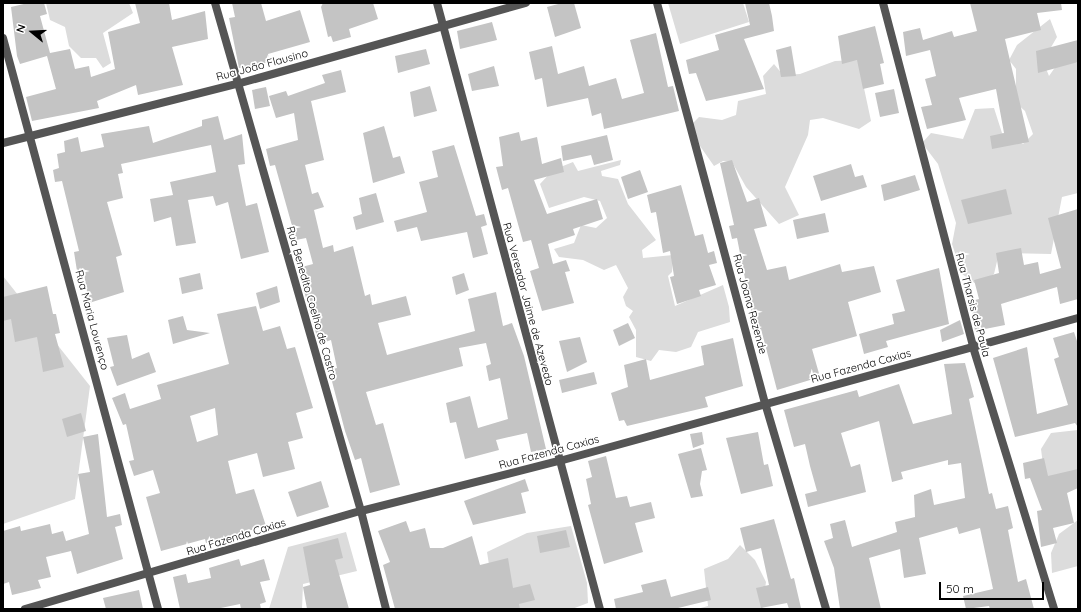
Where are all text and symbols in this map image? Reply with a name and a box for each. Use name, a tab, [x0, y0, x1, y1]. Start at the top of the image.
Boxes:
north arrow	[12, 12, 52, 52]
text: N	[13, 22, 28, 34]
street label: Rua João Flausino	[215, 46, 309, 84]
street label: Rua Vereador Jaime de Azevedo	[500, 221, 556, 387]
street label: Rua Benedito Coelho de Castro	[284, 225, 340, 381]
street label: Rua Tharsis de Paula	[953, 252, 993, 358]
street label: Rua Joana Rezende	[730, 253, 770, 355]
street label: Rua Maria Lourenço	[72, 269, 112, 371]
street label: Rua Fazenda Caxias	[809, 346, 913, 386]
street label: Rua Fazenda Caxias	[497, 432, 601, 472]
street label: Rua Fazenda Caxias	[185, 516, 287, 558]
scale bar	[941, 574, 1046, 600]
text: 50 m	[946, 581, 974, 596]

